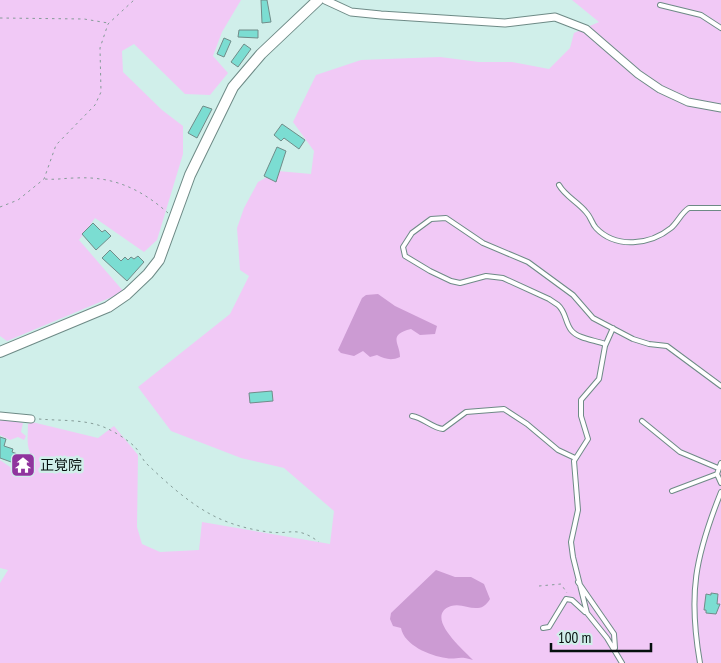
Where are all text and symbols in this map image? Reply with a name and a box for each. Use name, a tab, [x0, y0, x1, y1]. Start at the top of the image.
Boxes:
temple icon: 正覚院	[10, 452, 36, 478]
place label: 正覚院	[40, 456, 82, 474]
scale bar	[551, 620, 651, 652]
text: 100 m	[558, 628, 591, 647]

